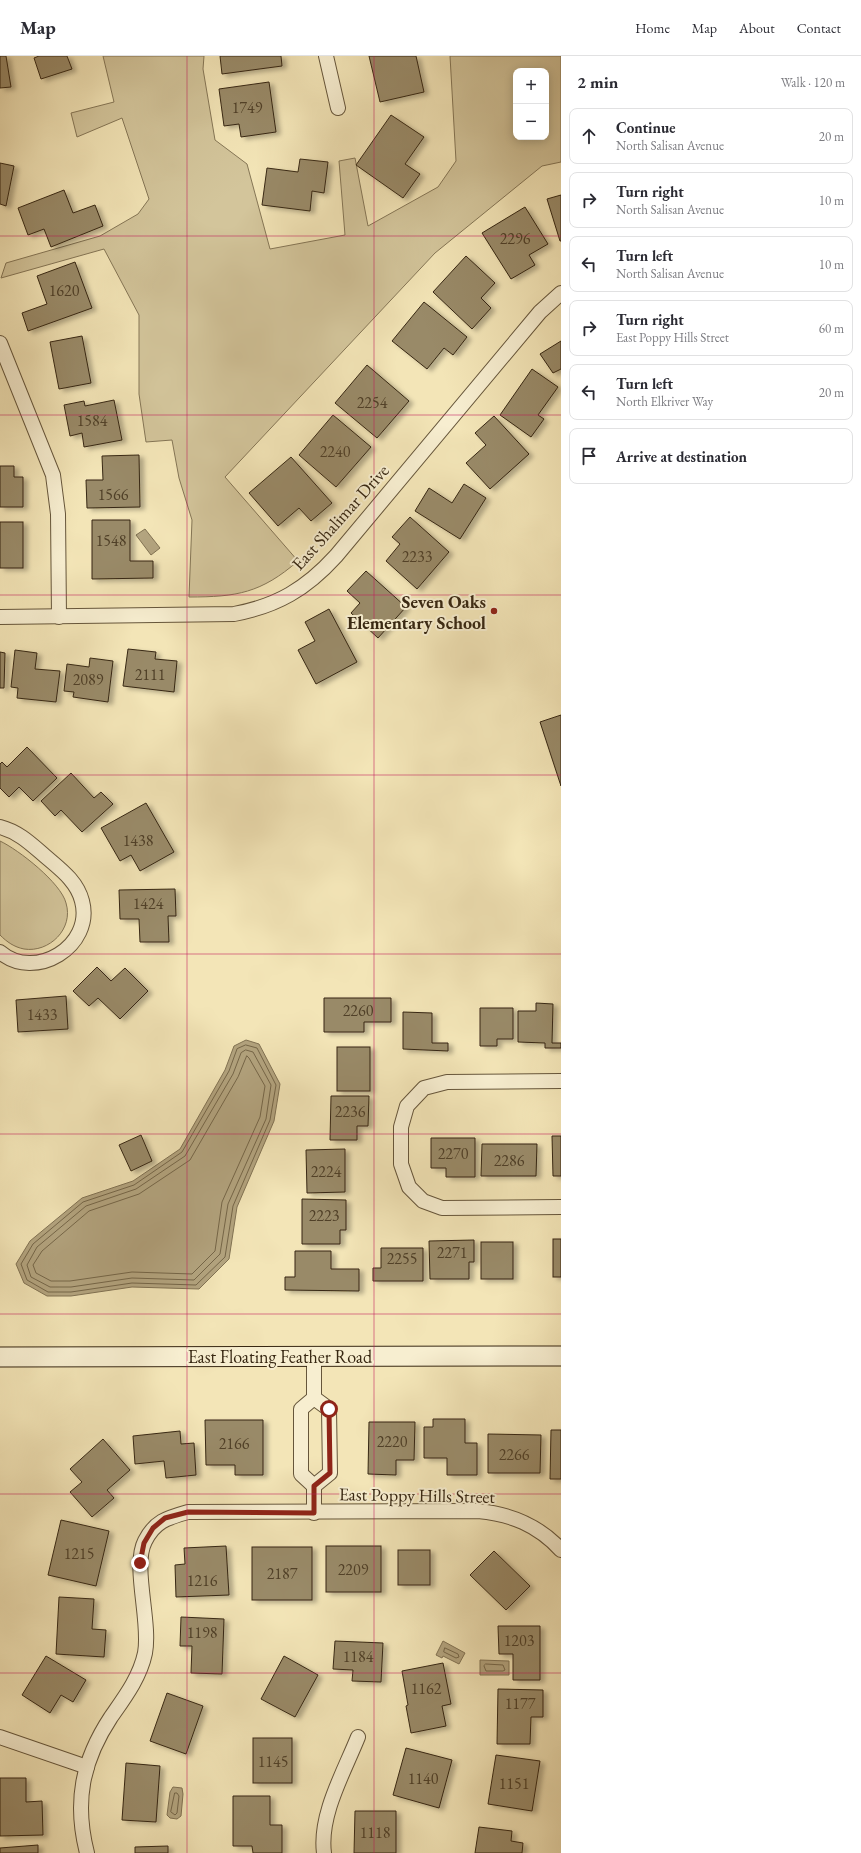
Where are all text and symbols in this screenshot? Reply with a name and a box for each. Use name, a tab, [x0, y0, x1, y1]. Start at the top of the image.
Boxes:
text: Map	[20, 15, 56, 40]
text: Home	[635, 19, 670, 37]
text: Map	[692, 19, 717, 37]
text: About	[739, 19, 775, 37]
text: Contact	[797, 19, 841, 37]
map controls	[513, 68, 549, 140]
button: +	[513, 68, 549, 104]
text: 2 min	[577, 71, 618, 93]
text: Walk · 120 m	[781, 74, 845, 91]
house number: 1749	[232, 97, 263, 118]
button: −	[513, 104, 549, 140]
text: Continue	[616, 118, 676, 137]
icon: ahead	[578, 125, 600, 147]
text: 20 m	[819, 128, 844, 145]
text: North Salisan Avenue	[616, 137, 724, 154]
text: Turn right	[616, 182, 684, 201]
icon: right	[578, 189, 600, 211]
text: 10 m	[819, 192, 844, 209]
text: North Salisan Avenue	[616, 201, 724, 218]
house number: 2296	[500, 228, 531, 249]
text: Turn left	[616, 246, 673, 265]
icon: left	[578, 253, 600, 275]
text: 10 m	[819, 256, 844, 273]
text: North Salisan Avenue	[616, 265, 724, 282]
house number: 1620	[49, 280, 80, 301]
text: Turn right	[616, 310, 684, 329]
icon: right	[578, 317, 600, 339]
text: 60 m	[819, 320, 844, 337]
text: East Poppy Hills Street	[616, 329, 729, 346]
text: Turn left	[616, 374, 673, 393]
icon: left	[578, 381, 600, 403]
text: 20 m	[819, 384, 844, 401]
house number: 2254	[357, 392, 388, 413]
text: North Elkriver Way	[616, 393, 713, 410]
house number: 1584	[77, 410, 108, 431]
house number: 2240	[320, 441, 351, 462]
icon: arrive	[578, 445, 600, 467]
text: Arrive at destination	[616, 447, 747, 466]
street label: East Shalimar Drive	[286, 459, 394, 575]
house number: 1566	[98, 484, 129, 505]
house number: 1548	[96, 530, 127, 551]
house number: 2233	[402, 546, 433, 567]
place label: Seven Oaks Elementary School	[347, 590, 486, 634]
marker: Seven Oaks Elementary School	[489, 606, 499, 616]
house number: 2111	[135, 664, 165, 685]
house number: 2089	[73, 669, 104, 690]
house number: 1438	[123, 830, 154, 851]
house number: 1424	[133, 893, 164, 914]
house number: 2260	[343, 1000, 374, 1021]
house number: 1433	[27, 1004, 58, 1025]
house number: 2236	[335, 1101, 366, 1122]
house number: 2270	[438, 1143, 469, 1164]
house number: 2286	[494, 1150, 525, 1171]
house number: 2224	[311, 1161, 342, 1182]
house number: 2223	[309, 1205, 340, 1226]
house number: 2271	[437, 1242, 467, 1263]
house number: 2255	[387, 1248, 417, 1269]
street label: East Floating Feather Road	[188, 1345, 373, 1368]
route start	[320, 1400, 338, 1418]
house number: 2220	[377, 1431, 408, 1452]
house number: 2166	[219, 1433, 250, 1454]
house number: 2266	[499, 1444, 530, 1465]
street label: East Poppy Hills Street	[339, 1482, 496, 1508]
house number: 1215	[64, 1543, 94, 1564]
route end	[131, 1554, 149, 1572]
house number: 2209	[338, 1559, 369, 1580]
house number: 2187	[267, 1563, 298, 1584]
house number: 1216	[187, 1570, 218, 1591]
house number: 1198	[187, 1622, 218, 1643]
house number: 1203	[504, 1630, 535, 1651]
house number: 1184	[343, 1646, 374, 1667]
house number: 1162	[411, 1678, 442, 1699]
house number: 1177	[505, 1693, 536, 1714]
house number: 1145	[258, 1751, 288, 1772]
house number: 1140	[408, 1768, 439, 1789]
house number: 1151	[499, 1773, 529, 1794]
house number: 1118	[360, 1822, 391, 1843]

